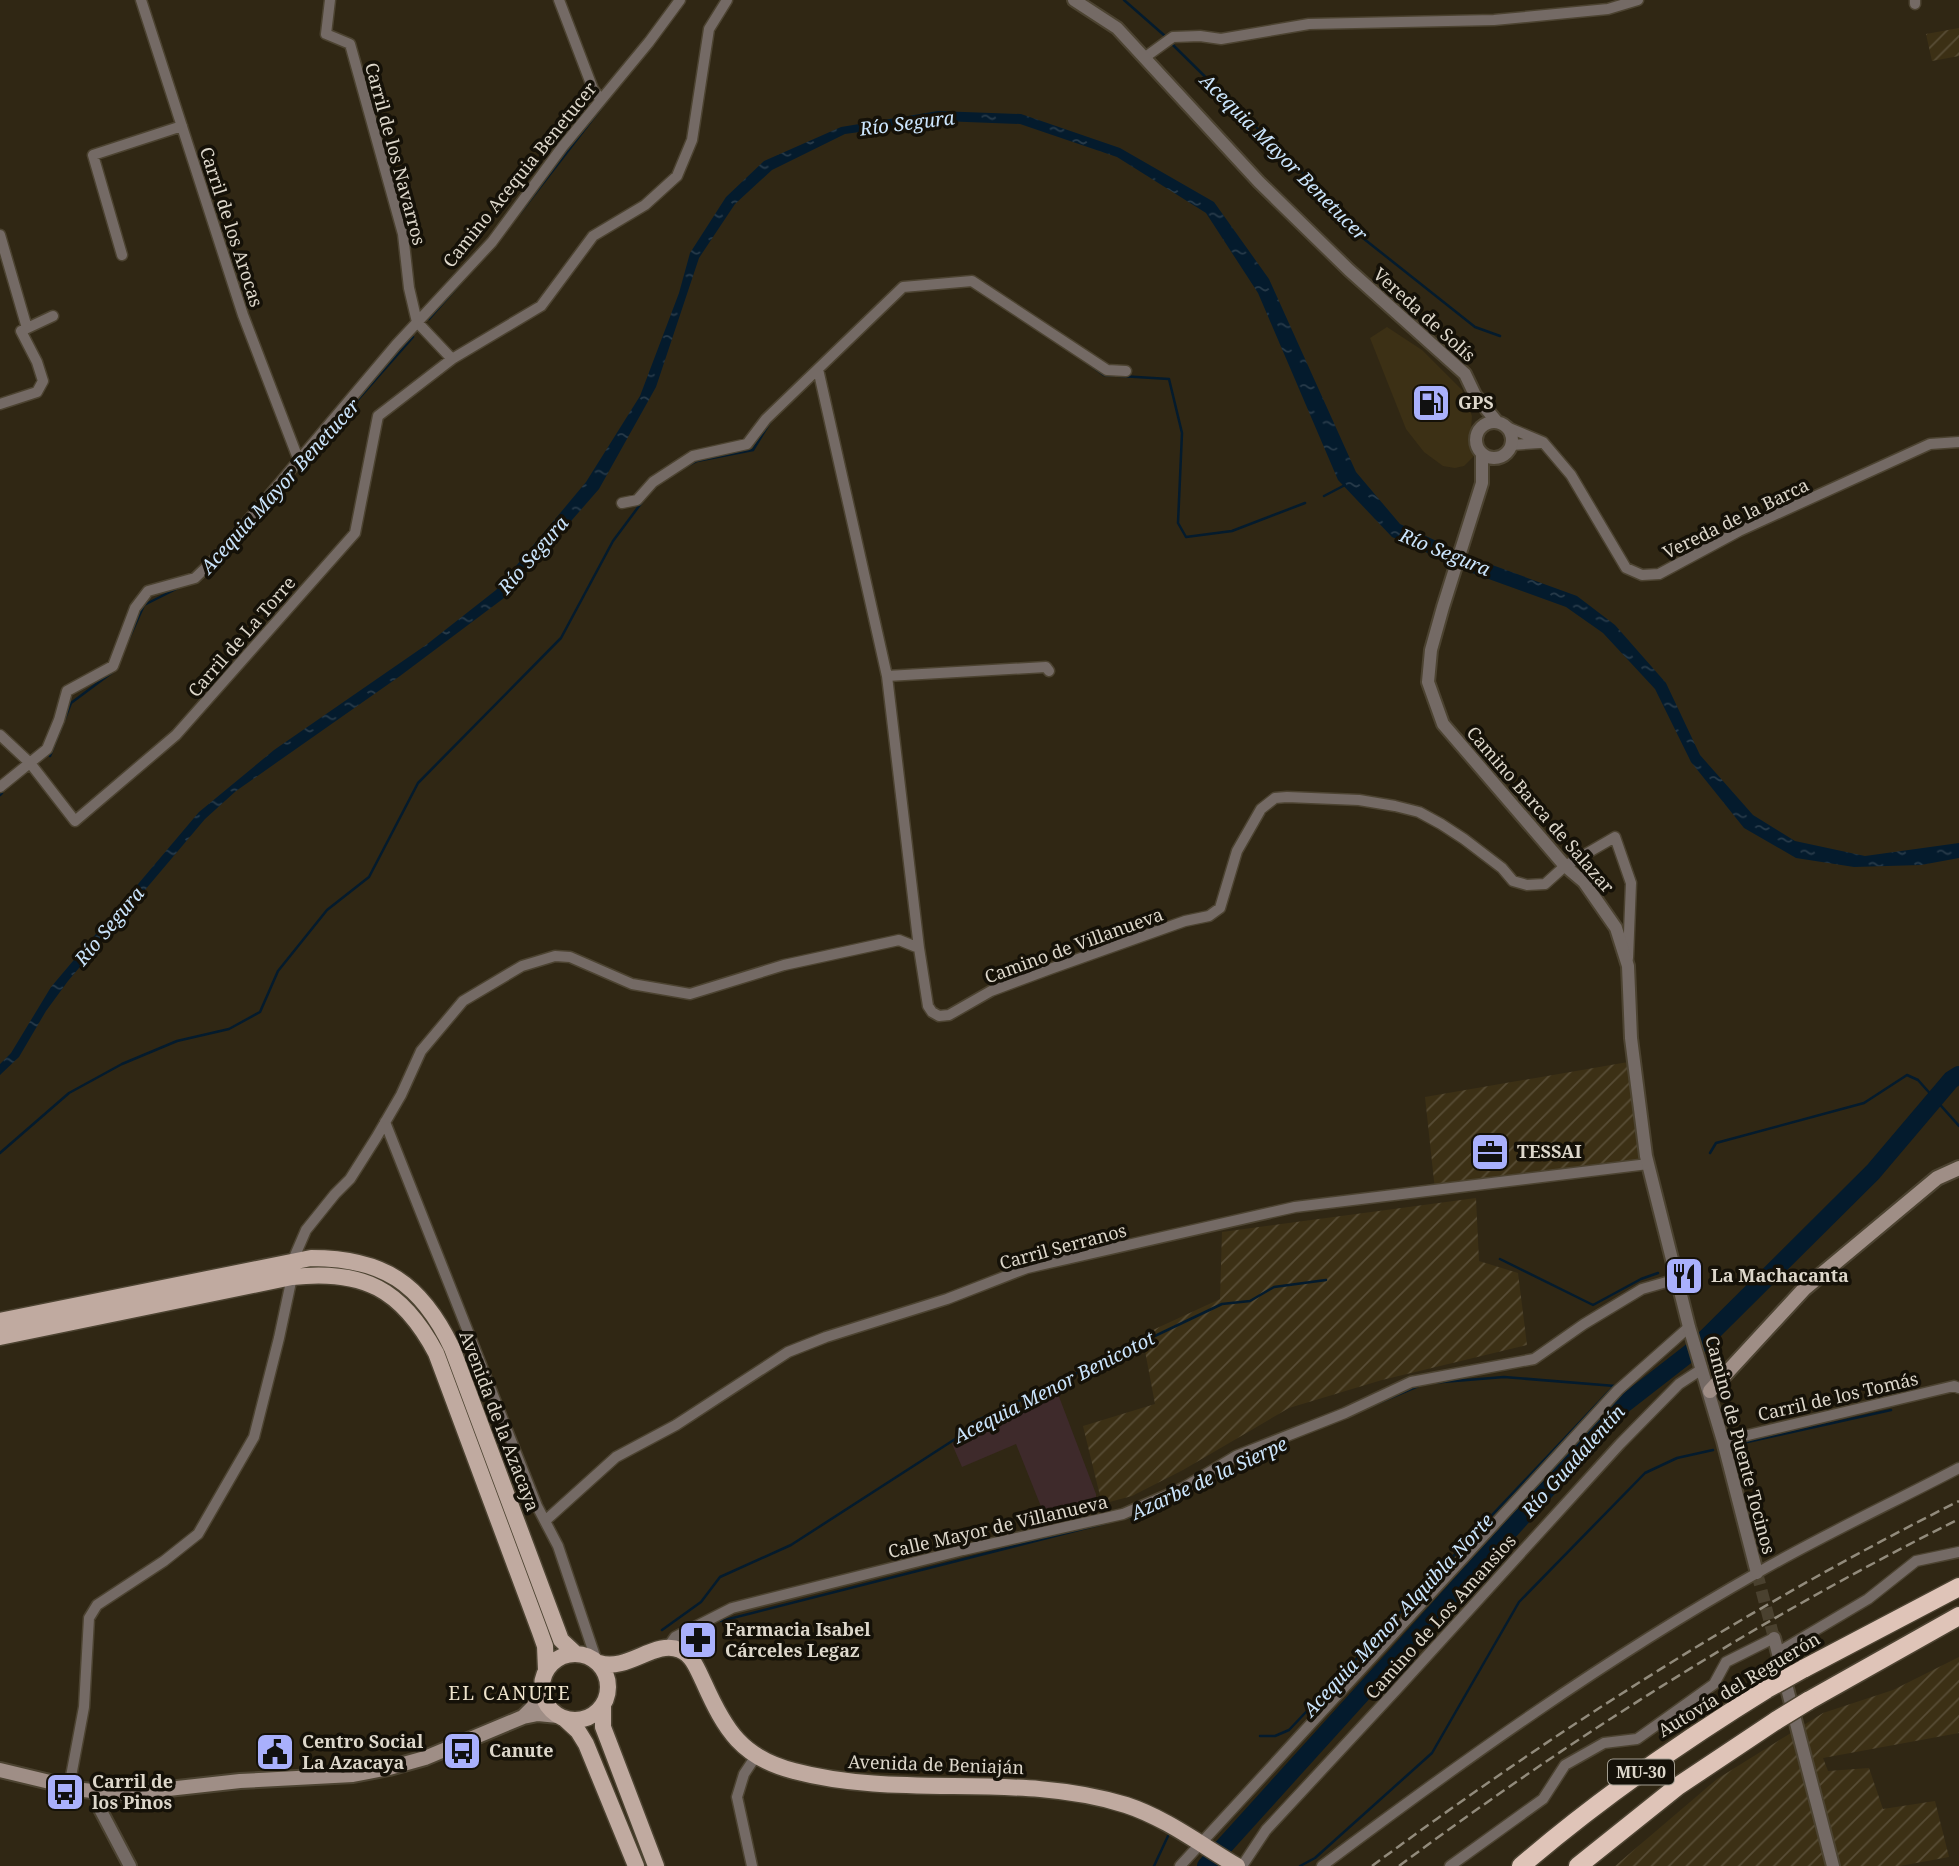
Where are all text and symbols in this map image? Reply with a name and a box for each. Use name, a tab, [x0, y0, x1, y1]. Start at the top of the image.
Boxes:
street label: Carril de los Navarros	[360, 60, 432, 248]
water label: Acequia Mayor Benetucer	[1193, 66, 1374, 247]
street label: Camino Acequia Benetucer	[437, 76, 602, 272]
water label: Río Segura	[857, 104, 956, 142]
street label: Carril de los Arocas	[195, 144, 269, 310]
street label: Vereda de Solís	[1368, 262, 1481, 367]
fuel station icon: GPS	[1410, 382, 1452, 424]
place label: GPS	[1458, 390, 1494, 414]
water label: Acequia Mayor Benetucer	[193, 393, 366, 581]
street label: Vereda de la Barca	[1658, 472, 1813, 564]
water label: Río Segura	[491, 510, 574, 600]
water label: Río Segura	[1395, 522, 1494, 582]
street label: Carril de La Torre	[182, 571, 300, 702]
street label: Camino Barca de Salazar	[1462, 721, 1620, 898]
water label: Río Segura	[68, 881, 150, 972]
street label: Camino de Villanueva	[981, 902, 1166, 989]
office icon: TESSAI	[1469, 1131, 1511, 1173]
place label: TESSAI	[1517, 1139, 1582, 1163]
street label: Carril Serranos	[997, 1218, 1129, 1275]
restaurant icon: La Machacanta	[1663, 1255, 1705, 1297]
place label: La Machacanta	[1711, 1263, 1849, 1287]
water label: Acequia Menor Benicotot	[947, 1324, 1160, 1450]
street label: Avenida de la Azacaya	[454, 1327, 545, 1514]
street label: Camino de Puente Tocinos	[1700, 1333, 1782, 1557]
street label: Carril de los Tomás	[1755, 1366, 1920, 1426]
water label: Río Guadalentín	[1515, 1399, 1631, 1524]
water label: Azarbe de la Sierpe	[1125, 1430, 1291, 1526]
street label: Calle Mayor de Villanueva	[886, 1489, 1110, 1563]
water label: Acequia Menor Alquibla Norte	[1296, 1508, 1499, 1724]
street label: Camino de Los Amansios	[1360, 1529, 1521, 1704]
place label: Farmacia Isabel Cárceles Legaz	[725, 1617, 871, 1662]
pharmacy icon: Farmacia Isabel Cárceles Legaz	[677, 1619, 719, 1661]
street label: Autovía del Reguerón	[1653, 1626, 1824, 1742]
district label: EL CANUTE	[448, 1680, 572, 1706]
place label: Centro Social La Azacaya	[302, 1729, 424, 1774]
bus stop icon: Canute	[441, 1730, 483, 1772]
public building icon: Centro Social La Azacaya	[254, 1731, 296, 1773]
place label: Canute	[489, 1738, 553, 1762]
street label: Avenida de Beniaján	[848, 1749, 1025, 1779]
road number: MU-30	[1608, 1760, 1674, 1784]
place label: Carril de los Pinos	[92, 1769, 173, 1814]
bus stop icon: Carril de los Pinos	[44, 1771, 86, 1813]

